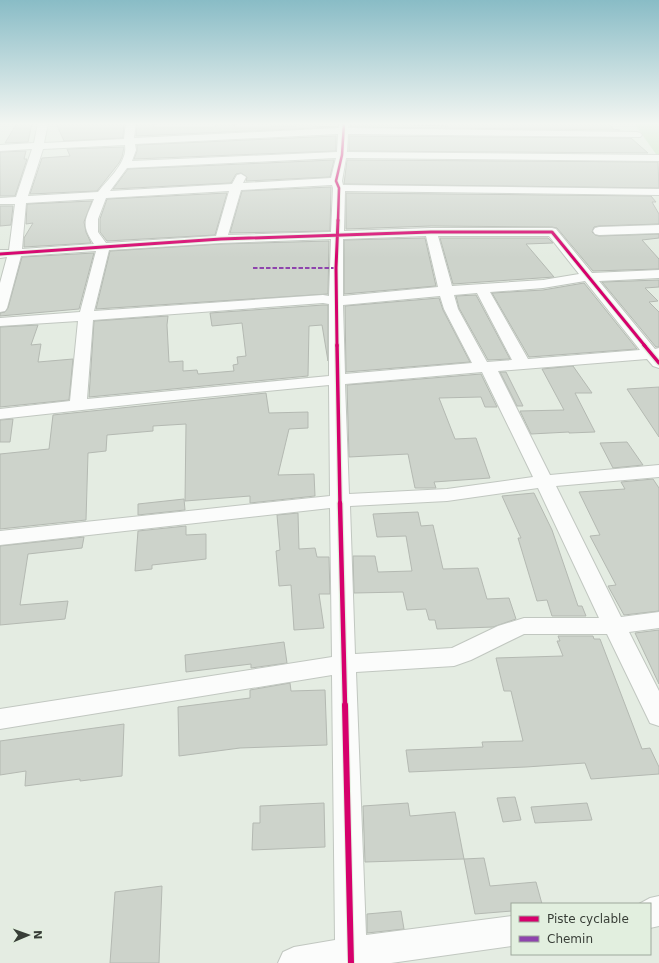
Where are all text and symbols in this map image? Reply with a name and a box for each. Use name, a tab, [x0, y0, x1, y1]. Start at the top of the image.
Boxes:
legend	[511, 903, 651, 955]
text: Piste cyclable	[547, 912, 629, 926]
north arrow	[8, 915, 48, 955]
text: N	[31, 930, 44, 940]
text: Chemin	[547, 932, 593, 946]

